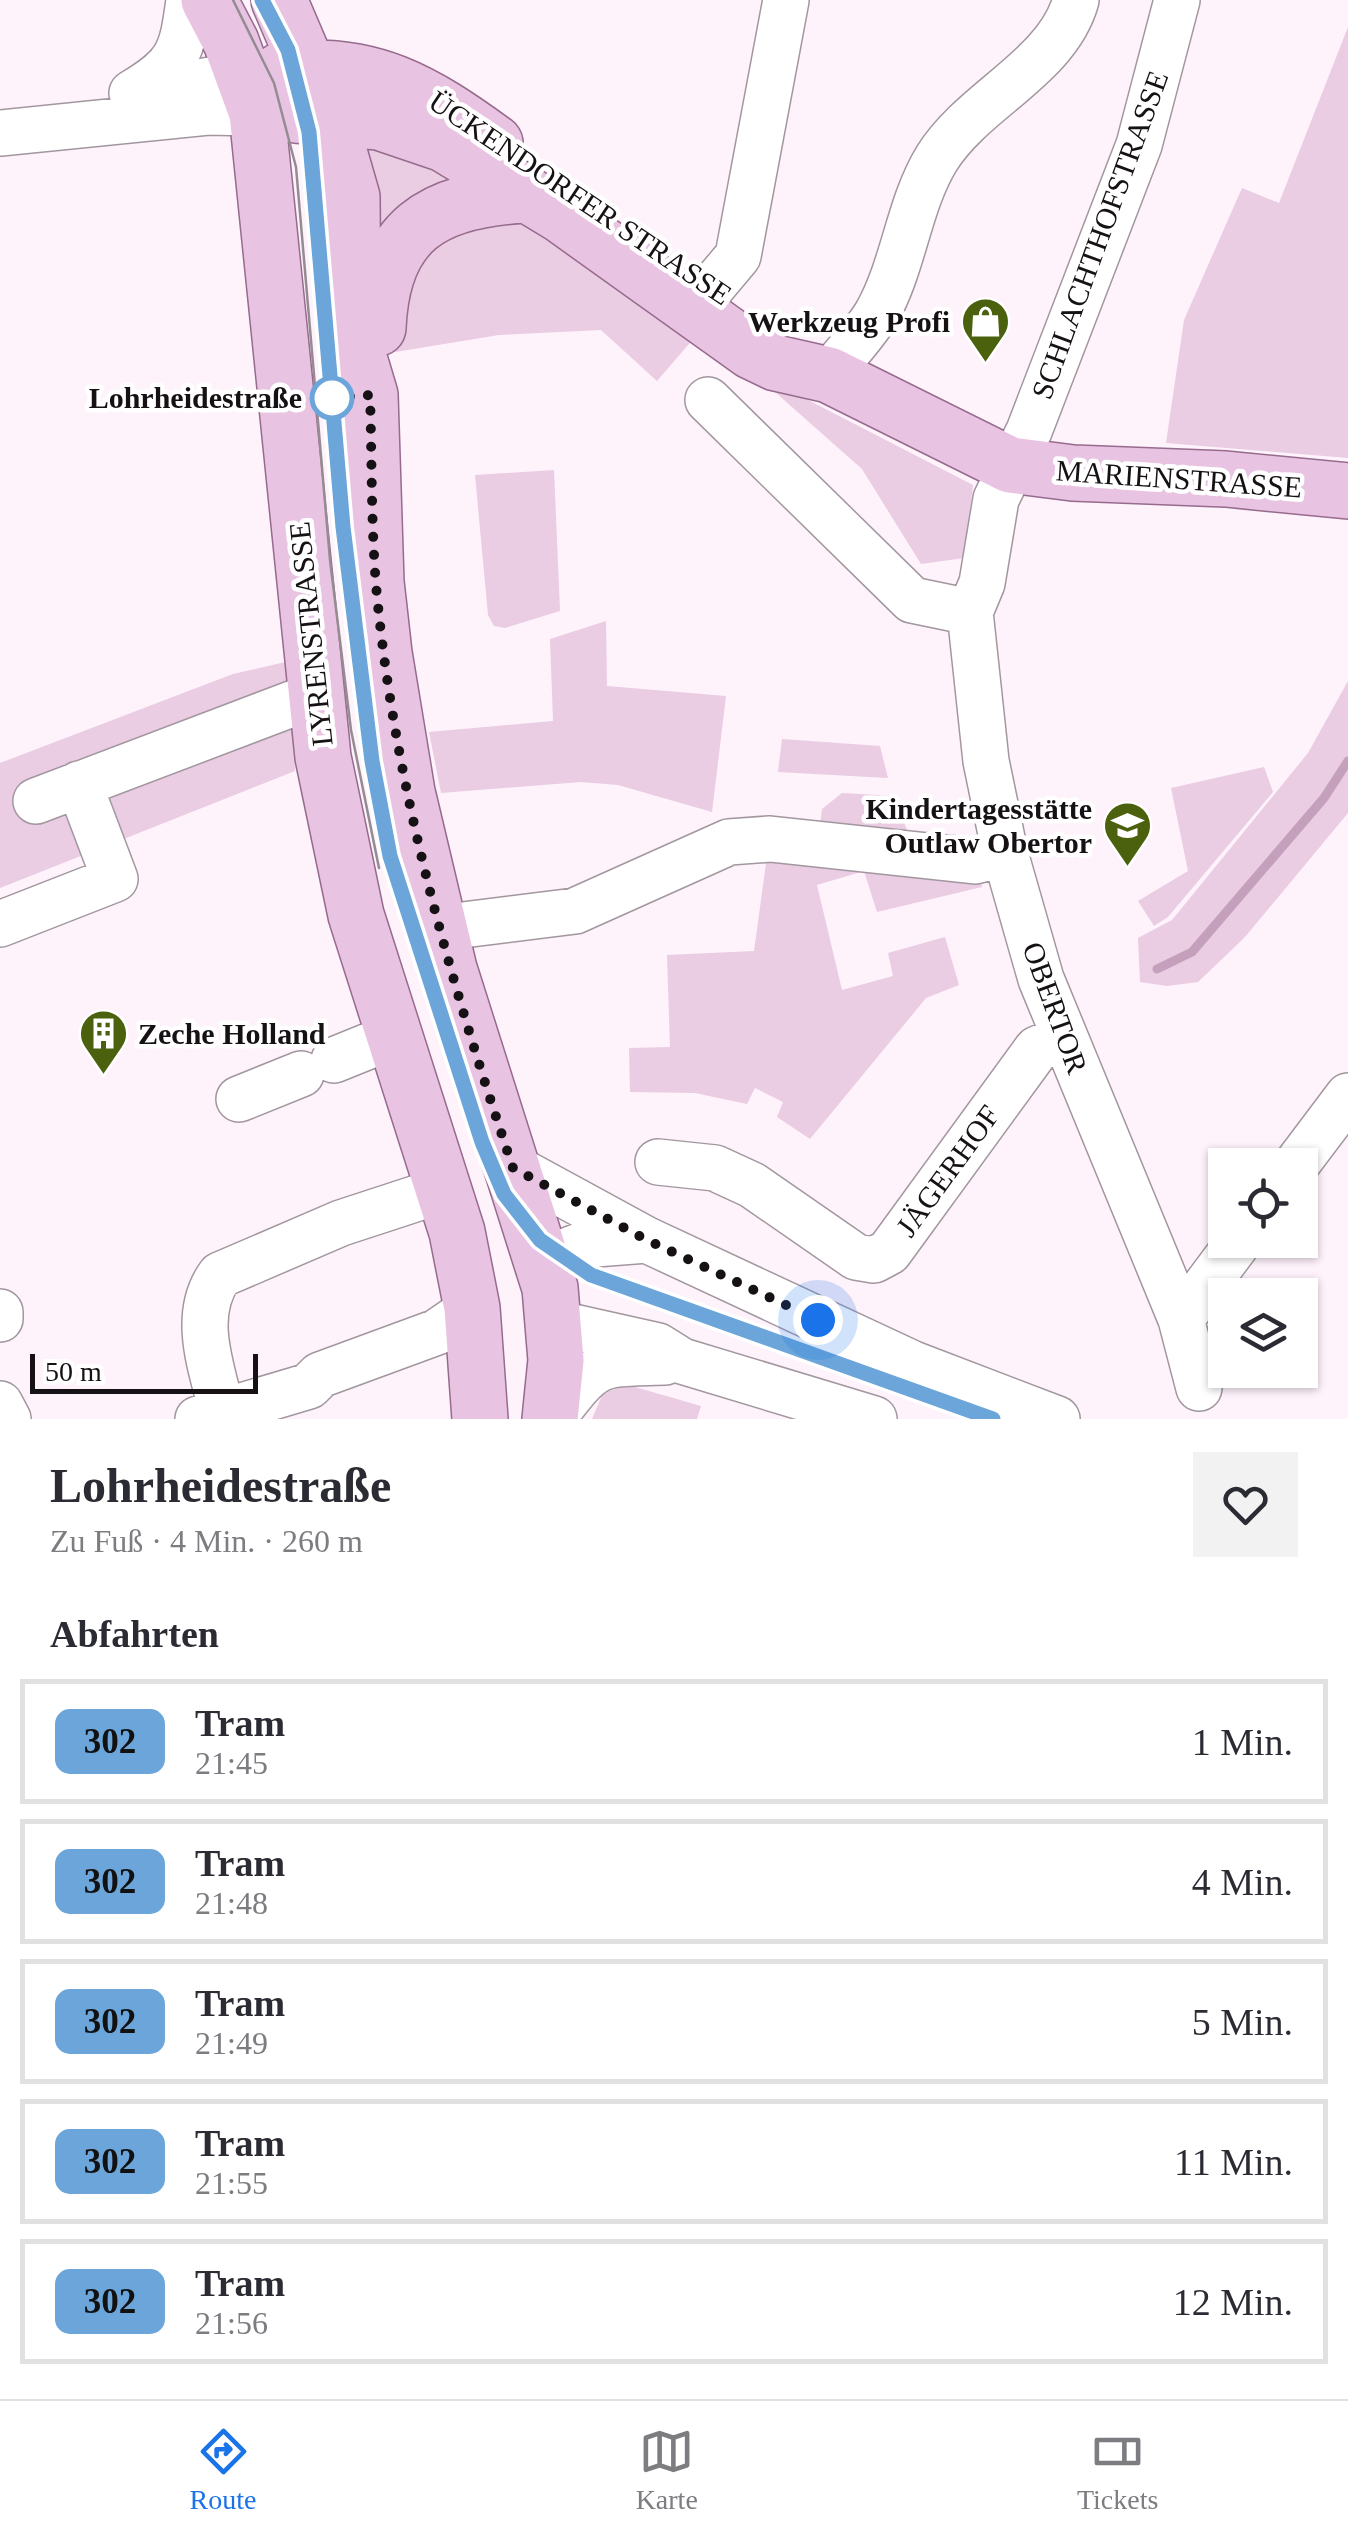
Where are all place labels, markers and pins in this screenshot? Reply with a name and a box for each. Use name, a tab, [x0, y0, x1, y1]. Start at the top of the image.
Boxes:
shop icon: Werkzeug Profi	[959, 296, 1011, 364]
place label: Werkzeug Profi	[748, 305, 950, 338]
marker: Lohrheidestraße	[311, 377, 353, 419]
place label: Lohrheidestraße	[89, 381, 302, 414]
place label: Kindertagesstätte Outlaw Obertor	[865, 792, 1092, 859]
school or university icon: Kindertagesstätte Outlaw Obertor	[1101, 800, 1153, 868]
building icon: Zeche Holland	[77, 1008, 129, 1076]
place label: Zeche Holland	[138, 1017, 326, 1050]

